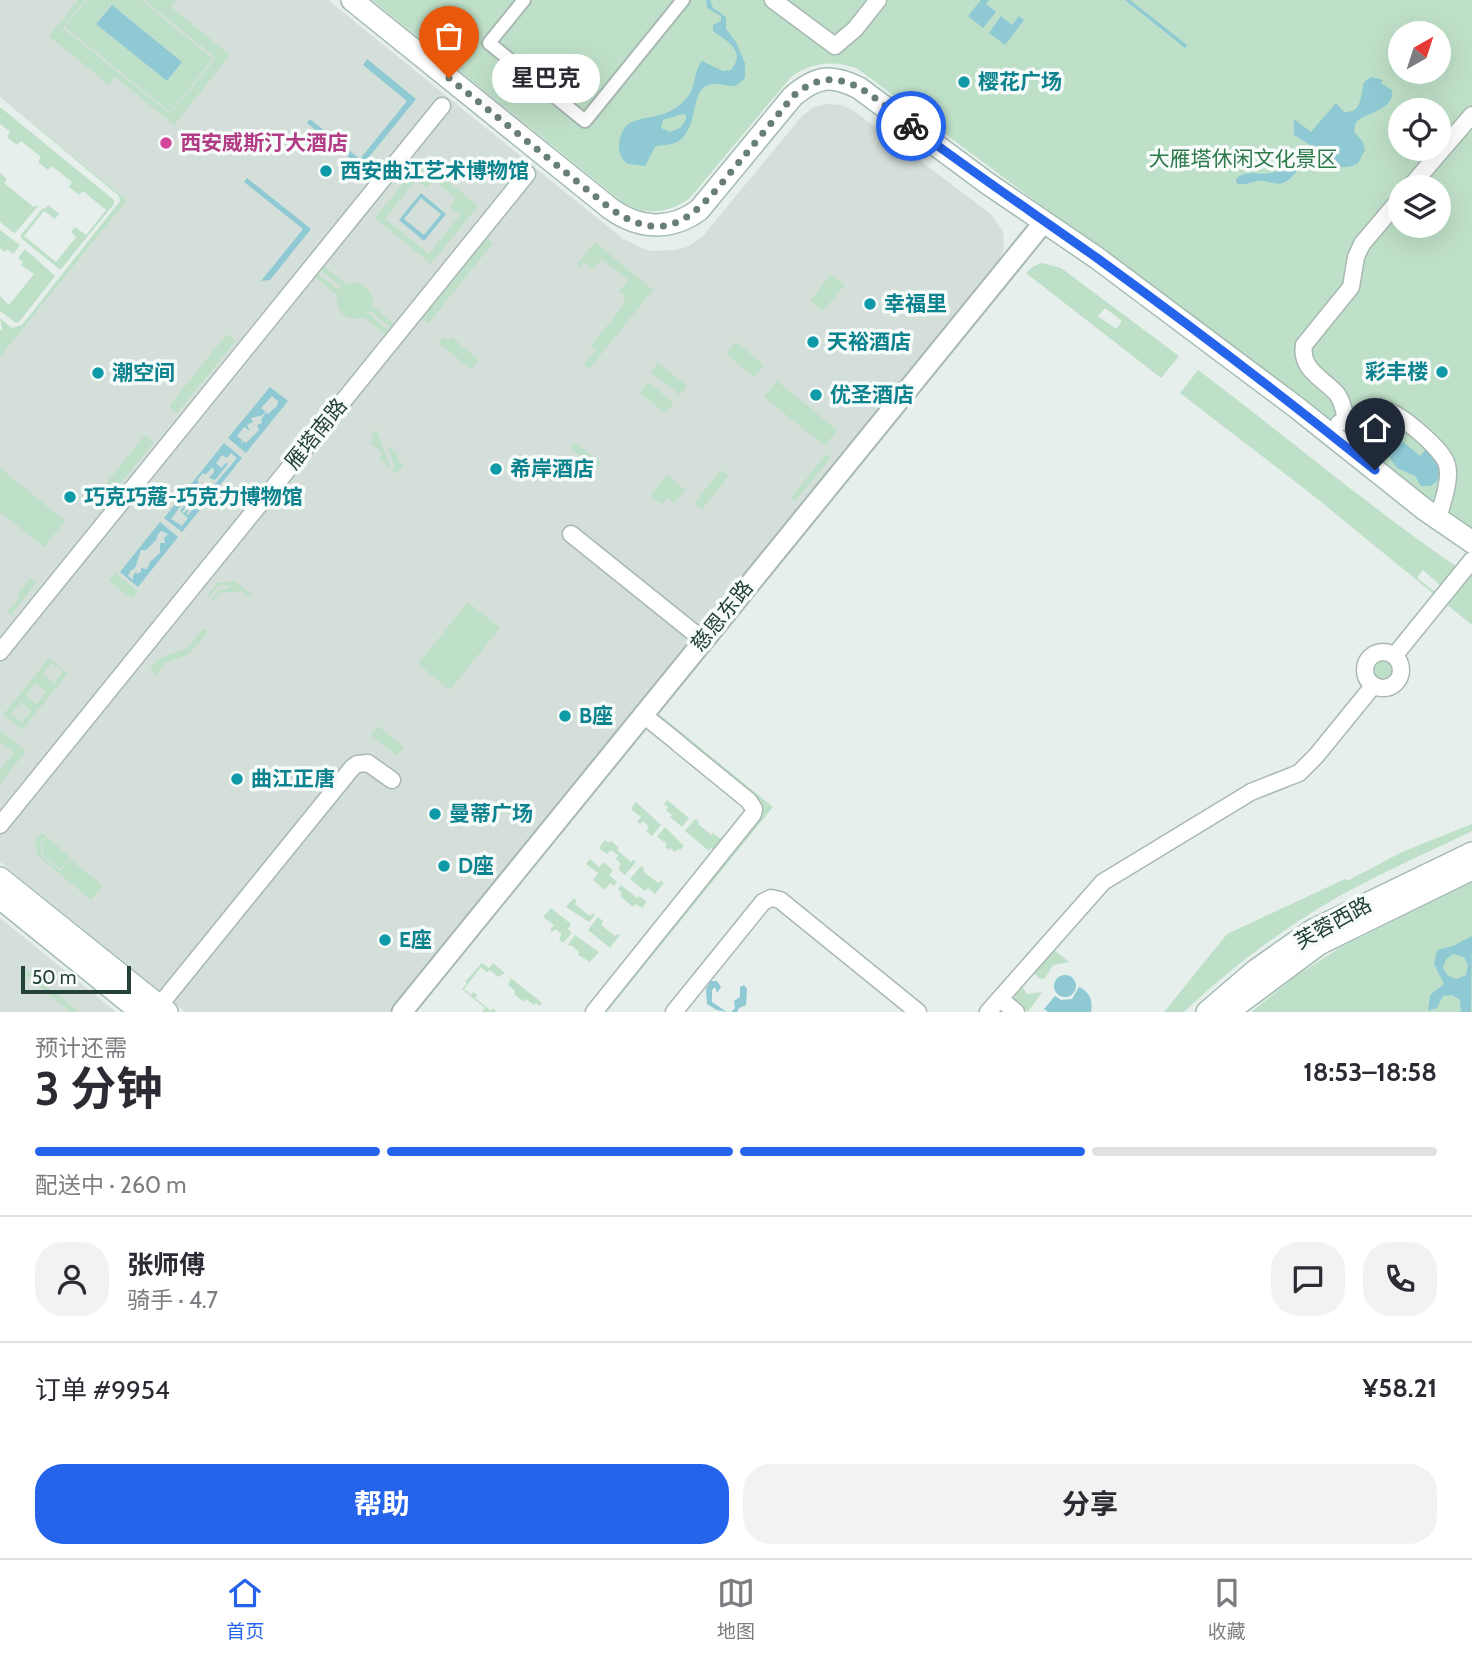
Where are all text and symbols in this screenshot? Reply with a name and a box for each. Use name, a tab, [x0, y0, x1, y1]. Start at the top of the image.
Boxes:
pin	[419, 6, 479, 78]
icon: bag	[430, 17, 468, 55]
north arrow	[1388, 21, 1451, 84]
map controls	[1388, 21, 1451, 238]
callout: 星巴克	[491, 54, 600, 102]
text: 星巴克	[512, 64, 581, 92]
place label: 樱花广场	[978, 69, 1062, 94]
marker: 樱花广场	[956, 74, 972, 90]
courier	[876, 91, 946, 161]
button: locate	[1388, 98, 1451, 161]
icon: bike	[892, 107, 930, 145]
place label: 西安威斯汀大酒店	[180, 130, 348, 155]
marker: 西安威斯汀大酒店	[158, 135, 174, 151]
park label: 大雁塔休闲文化景区	[1149, 146, 1338, 171]
place label: 西安曲江艺术博物馆	[340, 158, 529, 183]
marker: 西安曲江艺术博物馆	[318, 163, 334, 179]
button: layers	[1388, 175, 1451, 238]
place label: 幸福里	[884, 291, 947, 316]
marker: 幸福里	[862, 296, 878, 312]
place label: 天裕酒店	[827, 329, 911, 354]
marker: 天裕酒店	[805, 334, 821, 350]
place label: 彩丰楼	[1365, 359, 1428, 384]
place label: 潮空间	[112, 360, 175, 385]
marker: 彩丰楼	[1434, 364, 1450, 380]
marker: 潮空间	[90, 365, 106, 381]
place label: 优圣酒店	[830, 382, 914, 407]
marker: 优圣酒店	[808, 387, 824, 403]
street label: 雁塔南路	[279, 393, 352, 474]
pin	[1345, 398, 1405, 470]
icon: home	[1356, 409, 1394, 447]
place label: 希岸酒店	[510, 456, 594, 481]
marker: 希岸酒店	[488, 461, 504, 477]
place label: 巧克巧蔻-巧克力博物馆	[84, 484, 303, 509]
marker: 巧克巧蔻-巧克力博物馆	[62, 489, 78, 505]
street label: 慈恩东路	[685, 575, 758, 656]
place label: B座	[579, 703, 613, 728]
marker: B座	[557, 708, 573, 724]
place label: 曲江正唐	[251, 766, 335, 791]
marker: 曲江正唐	[229, 771, 245, 787]
place label: 曼蒂广场	[449, 801, 533, 826]
marker: 曼蒂广场	[427, 806, 443, 822]
place label: D座	[458, 853, 494, 878]
marker: D座	[436, 858, 452, 874]
street label: 芙蓉西路	[1290, 891, 1376, 954]
place label: E座	[399, 927, 432, 952]
marker: E座	[377, 932, 393, 948]
scale bar	[21, 963, 131, 995]
text: 50 m	[32, 966, 76, 989]
text: 预计还需	[35, 1034, 127, 1062]
text: 18:53–18:58	[1303, 1056, 1437, 1088]
text: 3 分钟	[35, 1061, 162, 1117]
text: 配送中 · 260 m	[35, 1171, 186, 1199]
button: person	[35, 1242, 109, 1316]
button: chat	[1271, 1242, 1345, 1316]
button: phone	[1363, 1242, 1437, 1316]
text: 张师傅	[127, 1249, 205, 1281]
text: 骑手 · 4.7	[127, 1286, 218, 1314]
text: ¥58.21	[1363, 1372, 1437, 1404]
text: 订单 #9954	[35, 1374, 170, 1406]
button: 帮助	[35, 1464, 729, 1544]
button: 分享	[743, 1464, 1437, 1544]
tab: 首页	[226, 1574, 264, 1643]
tab: 地图	[717, 1574, 755, 1643]
tab: 收藏	[1208, 1574, 1246, 1643]

